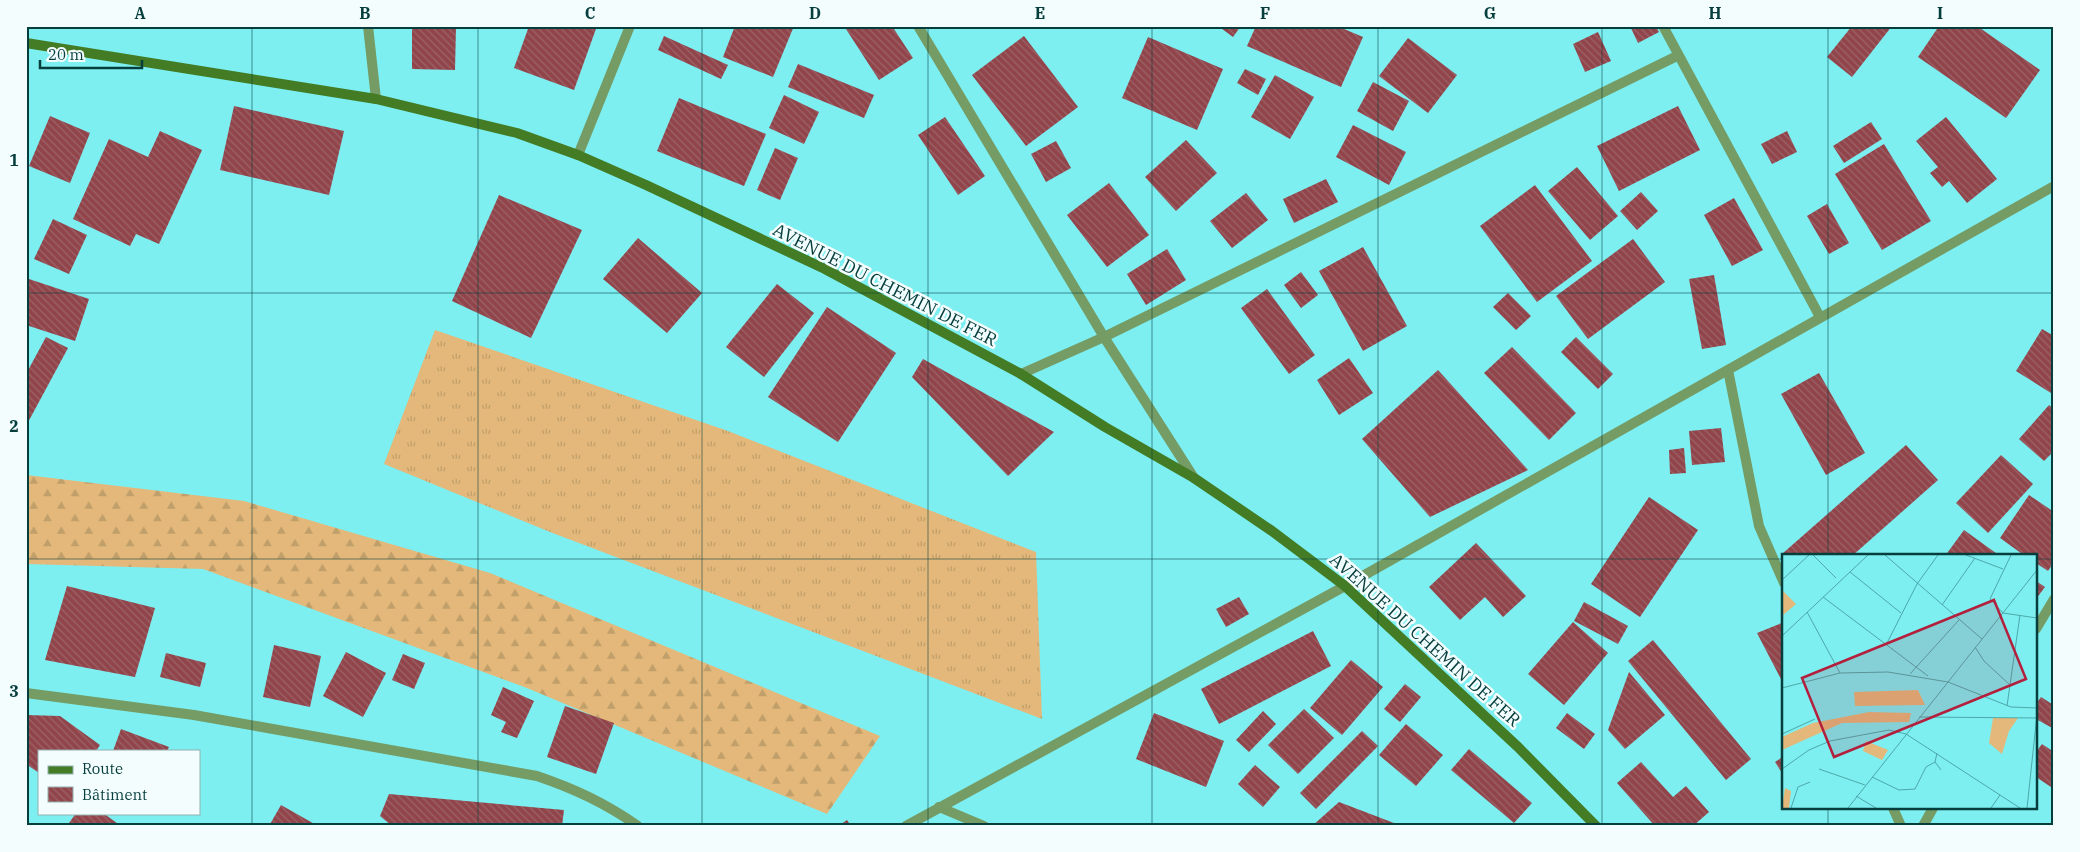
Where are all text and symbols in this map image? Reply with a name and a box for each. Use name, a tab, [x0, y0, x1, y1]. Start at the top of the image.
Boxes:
text: A	[134, 3, 146, 23]
text: B	[359, 3, 371, 23]
text: C	[585, 3, 595, 23]
text: D	[809, 3, 821, 23]
text: E	[1035, 3, 1045, 23]
text: F	[1260, 3, 1270, 23]
text: G	[1484, 3, 1496, 23]
text: H	[1709, 3, 1722, 23]
text: I	[1937, 3, 1943, 23]
scale bar	[40, 38, 142, 70]
text: 20 m	[48, 45, 84, 64]
text: 1	[9, 150, 19, 170]
street label: AVENUE DU CHEMIN DE FER	[769, 218, 1001, 351]
text: 2	[9, 416, 19, 436]
street label: AVENUE DU CHEMIN DE FER	[1325, 548, 1525, 731]
inset map	[1782, 554, 2038, 810]
text: 3	[9, 681, 19, 701]
legend	[38, 750, 200, 814]
text: Route	[82, 759, 123, 778]
text: Bâtiment	[82, 785, 147, 804]

